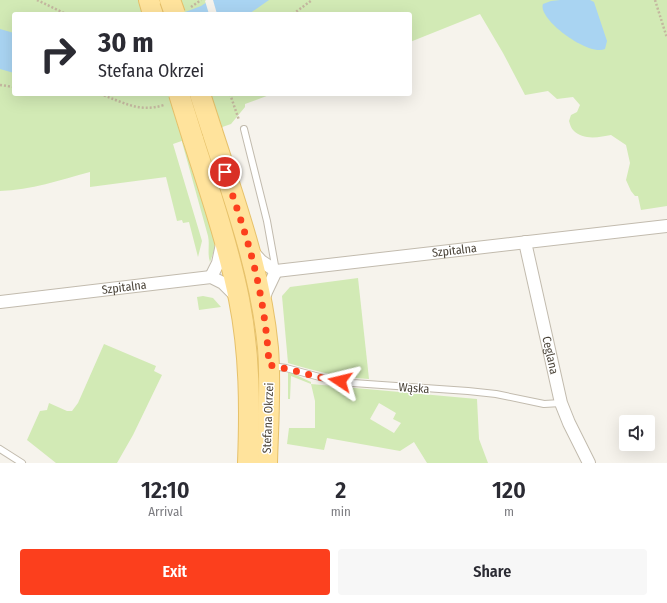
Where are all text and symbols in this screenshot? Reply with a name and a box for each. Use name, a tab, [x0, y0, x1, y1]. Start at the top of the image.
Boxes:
text: 30 m	[98, 26, 154, 59]
icon: right	[32, 28, 84, 80]
text: Stefana Okrzei	[98, 60, 204, 82]
pin	[208, 155, 242, 189]
icon: arrive	[214, 161, 236, 183]
street label: Szpitalna	[431, 241, 478, 260]
street label: Szpitalna	[101, 278, 147, 297]
street label: Ceglana	[539, 335, 561, 376]
position arrow	[319, 360, 361, 402]
street label: Wąska	[398, 380, 430, 396]
street label: Stefana Okrzei	[260, 382, 276, 454]
map controls	[619, 415, 655, 451]
button: sound	[619, 415, 655, 451]
text: 12:10	[141, 476, 190, 504]
text: 2	[335, 476, 346, 504]
text: 120	[492, 476, 526, 504]
text: Arrival	[148, 504, 183, 519]
text: min	[331, 504, 351, 519]
text: m	[504, 504, 514, 519]
button: Exit	[20, 549, 330, 595]
button: Share	[338, 549, 647, 595]

